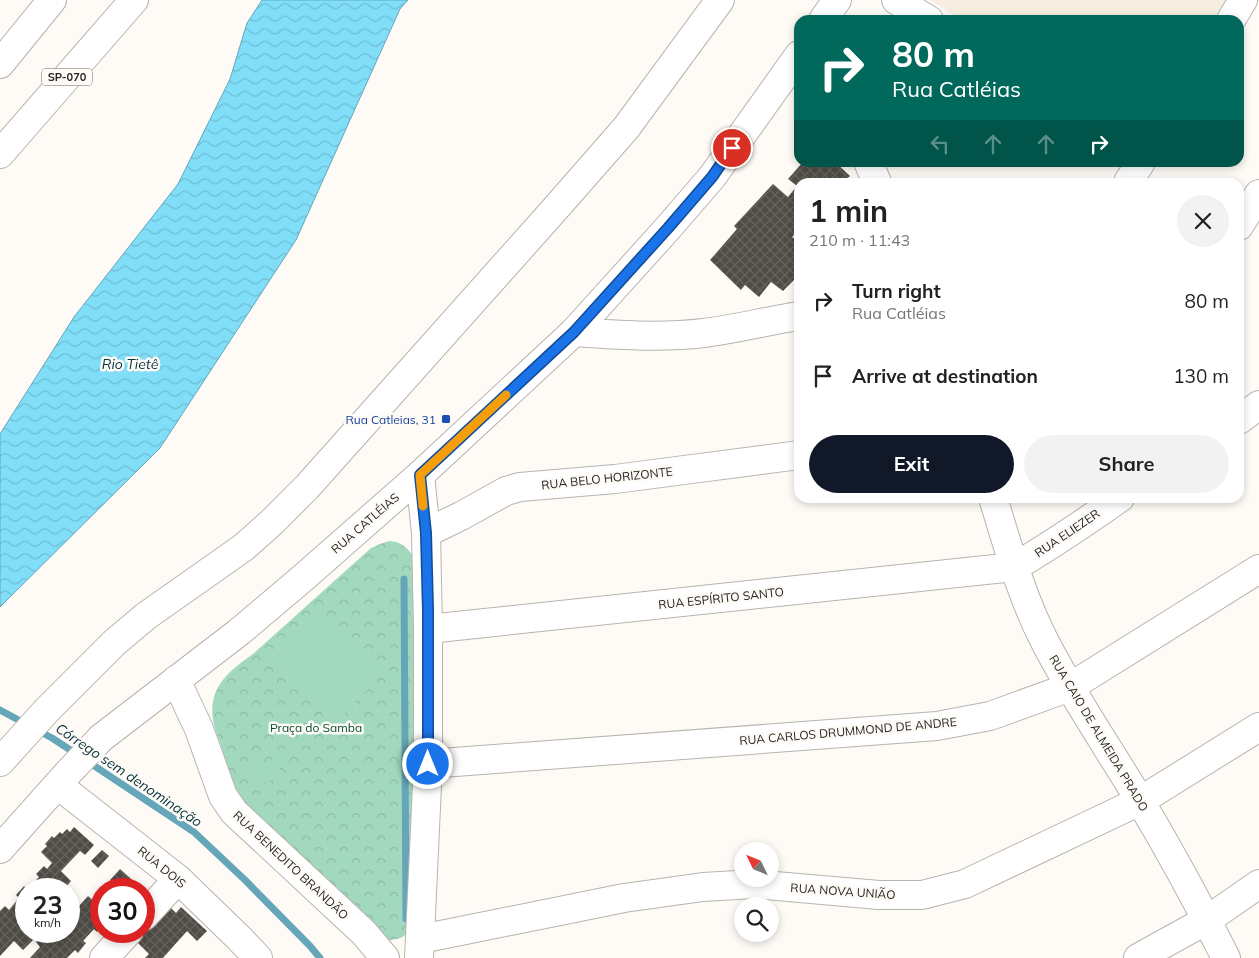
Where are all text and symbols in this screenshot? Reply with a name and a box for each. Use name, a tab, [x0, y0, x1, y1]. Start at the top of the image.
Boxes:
text: 80 m	[892, 32, 975, 76]
icon: right	[809, 35, 874, 100]
road number: SP-070	[42, 68, 92, 86]
text: Rua Catléias	[892, 75, 1021, 103]
pin	[711, 127, 753, 169]
icon: left	[926, 130, 954, 158]
icon: ahead	[979, 130, 1007, 158]
icon: ahead	[1032, 130, 1060, 158]
icon: right	[1085, 130, 1113, 158]
icon: arrive	[718, 134, 746, 162]
text: 1 min	[809, 192, 888, 230]
button: close	[1177, 195, 1229, 247]
text: 210 m · 11:43	[809, 230, 910, 250]
text: Turn right	[852, 279, 941, 303]
icon: right	[809, 287, 837, 315]
text: 80 m	[1185, 289, 1229, 313]
text: Rua Catléias	[852, 303, 946, 323]
water label: Rio Tietê	[102, 355, 159, 373]
icon: arrive	[809, 362, 837, 390]
text: Arrive at destination	[852, 364, 1038, 388]
text: 130 m	[1173, 364, 1229, 388]
place label: Rua Catleias, 31	[345, 412, 436, 427]
marker: Rua Catleias, 31	[440, 413, 452, 425]
button: Exit	[809, 435, 1014, 493]
button: Share	[1024, 435, 1229, 493]
street label: RUA BELO HORIZONTE	[541, 464, 673, 492]
street label: RUA CATLÉIAS	[328, 489, 402, 557]
street label: RUA ELIEZER	[1032, 506, 1102, 560]
street label: RUA ESPÍRITO SANTO	[658, 584, 784, 612]
street label: RUA CAIO DE ALMEIDA PRADO	[1046, 652, 1152, 814]
street label: RUA CARLOS DRUMMOND DE ANDRE	[739, 714, 957, 748]
water label: Córrego sem denominação	[52, 719, 206, 831]
park label: Praça do Samba	[270, 720, 362, 735]
position arrow	[401, 737, 453, 789]
street label: RUA BENEDITO BRANDÃO	[230, 808, 352, 922]
north arrow	[734, 842, 779, 888]
map controls	[734, 842, 779, 942]
street label: RUA DOIS	[135, 843, 189, 891]
speed limit sign: 30	[90, 878, 155, 943]
street label: RUA NOVA UNIÃO	[790, 880, 896, 902]
text: 23	[32, 889, 63, 920]
button: search	[734, 897, 779, 942]
text: km/h	[34, 915, 61, 930]

